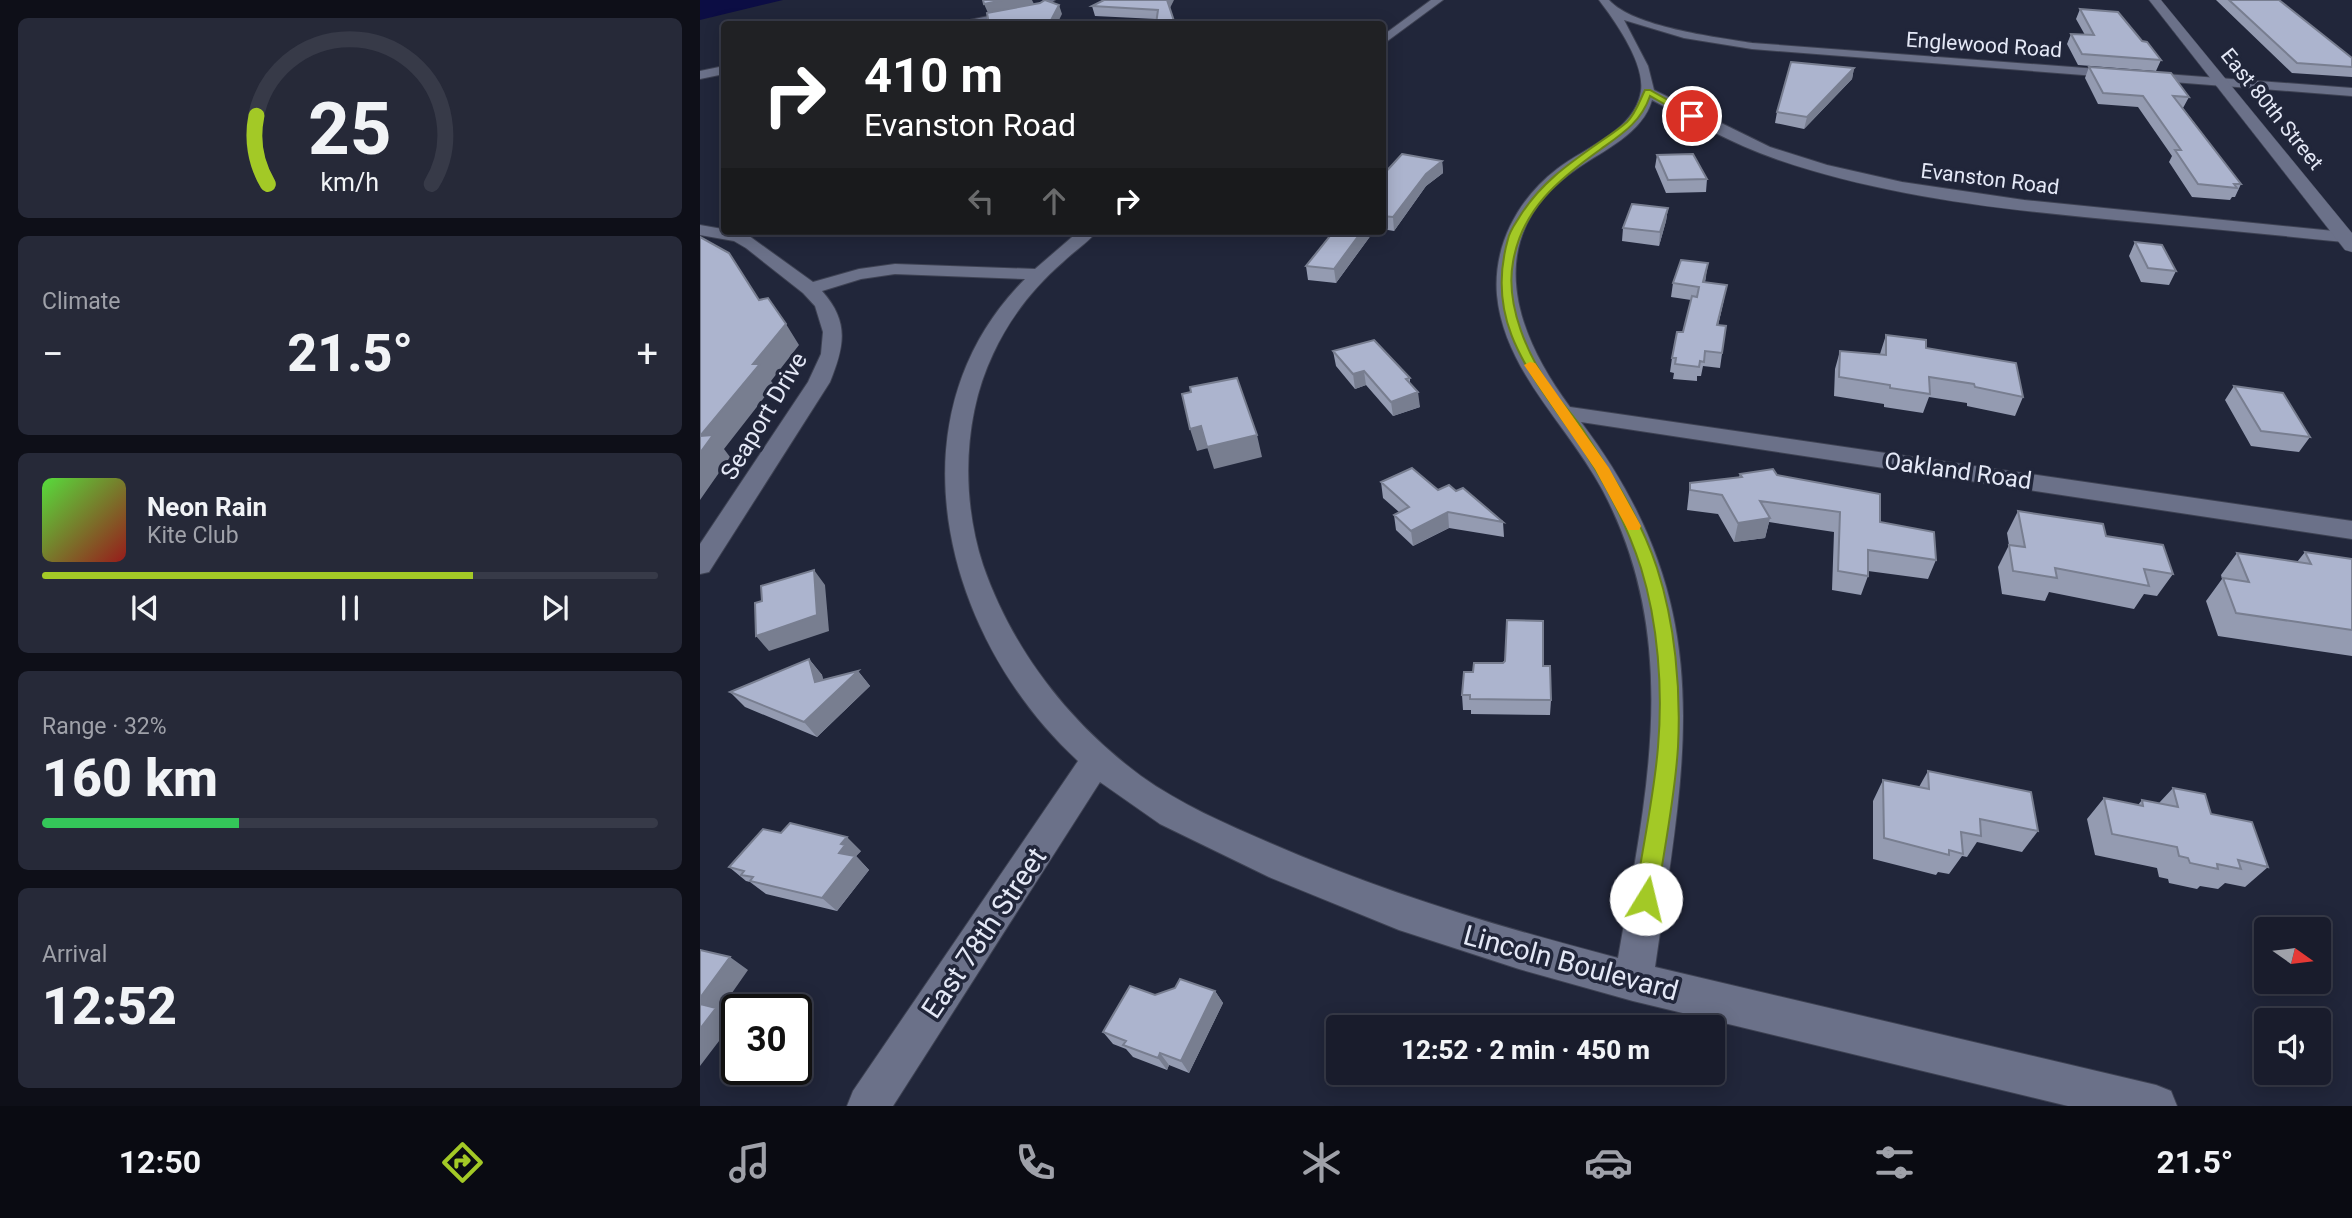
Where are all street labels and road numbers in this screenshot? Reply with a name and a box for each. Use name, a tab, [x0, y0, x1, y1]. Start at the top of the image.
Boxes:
street label: Englewood Road	[1905, 28, 2063, 62]
street label: East 80th Street	[2216, 44, 2328, 175]
street label: Evanston Road	[1919, 159, 2061, 199]
street label: Seaport Drive	[715, 347, 813, 485]
street label: Oakland Road	[1883, 447, 2033, 495]
street label: East 78th Street	[915, 841, 1053, 1025]
street label: Lincoln Boulevard	[1460, 918, 1682, 1008]

